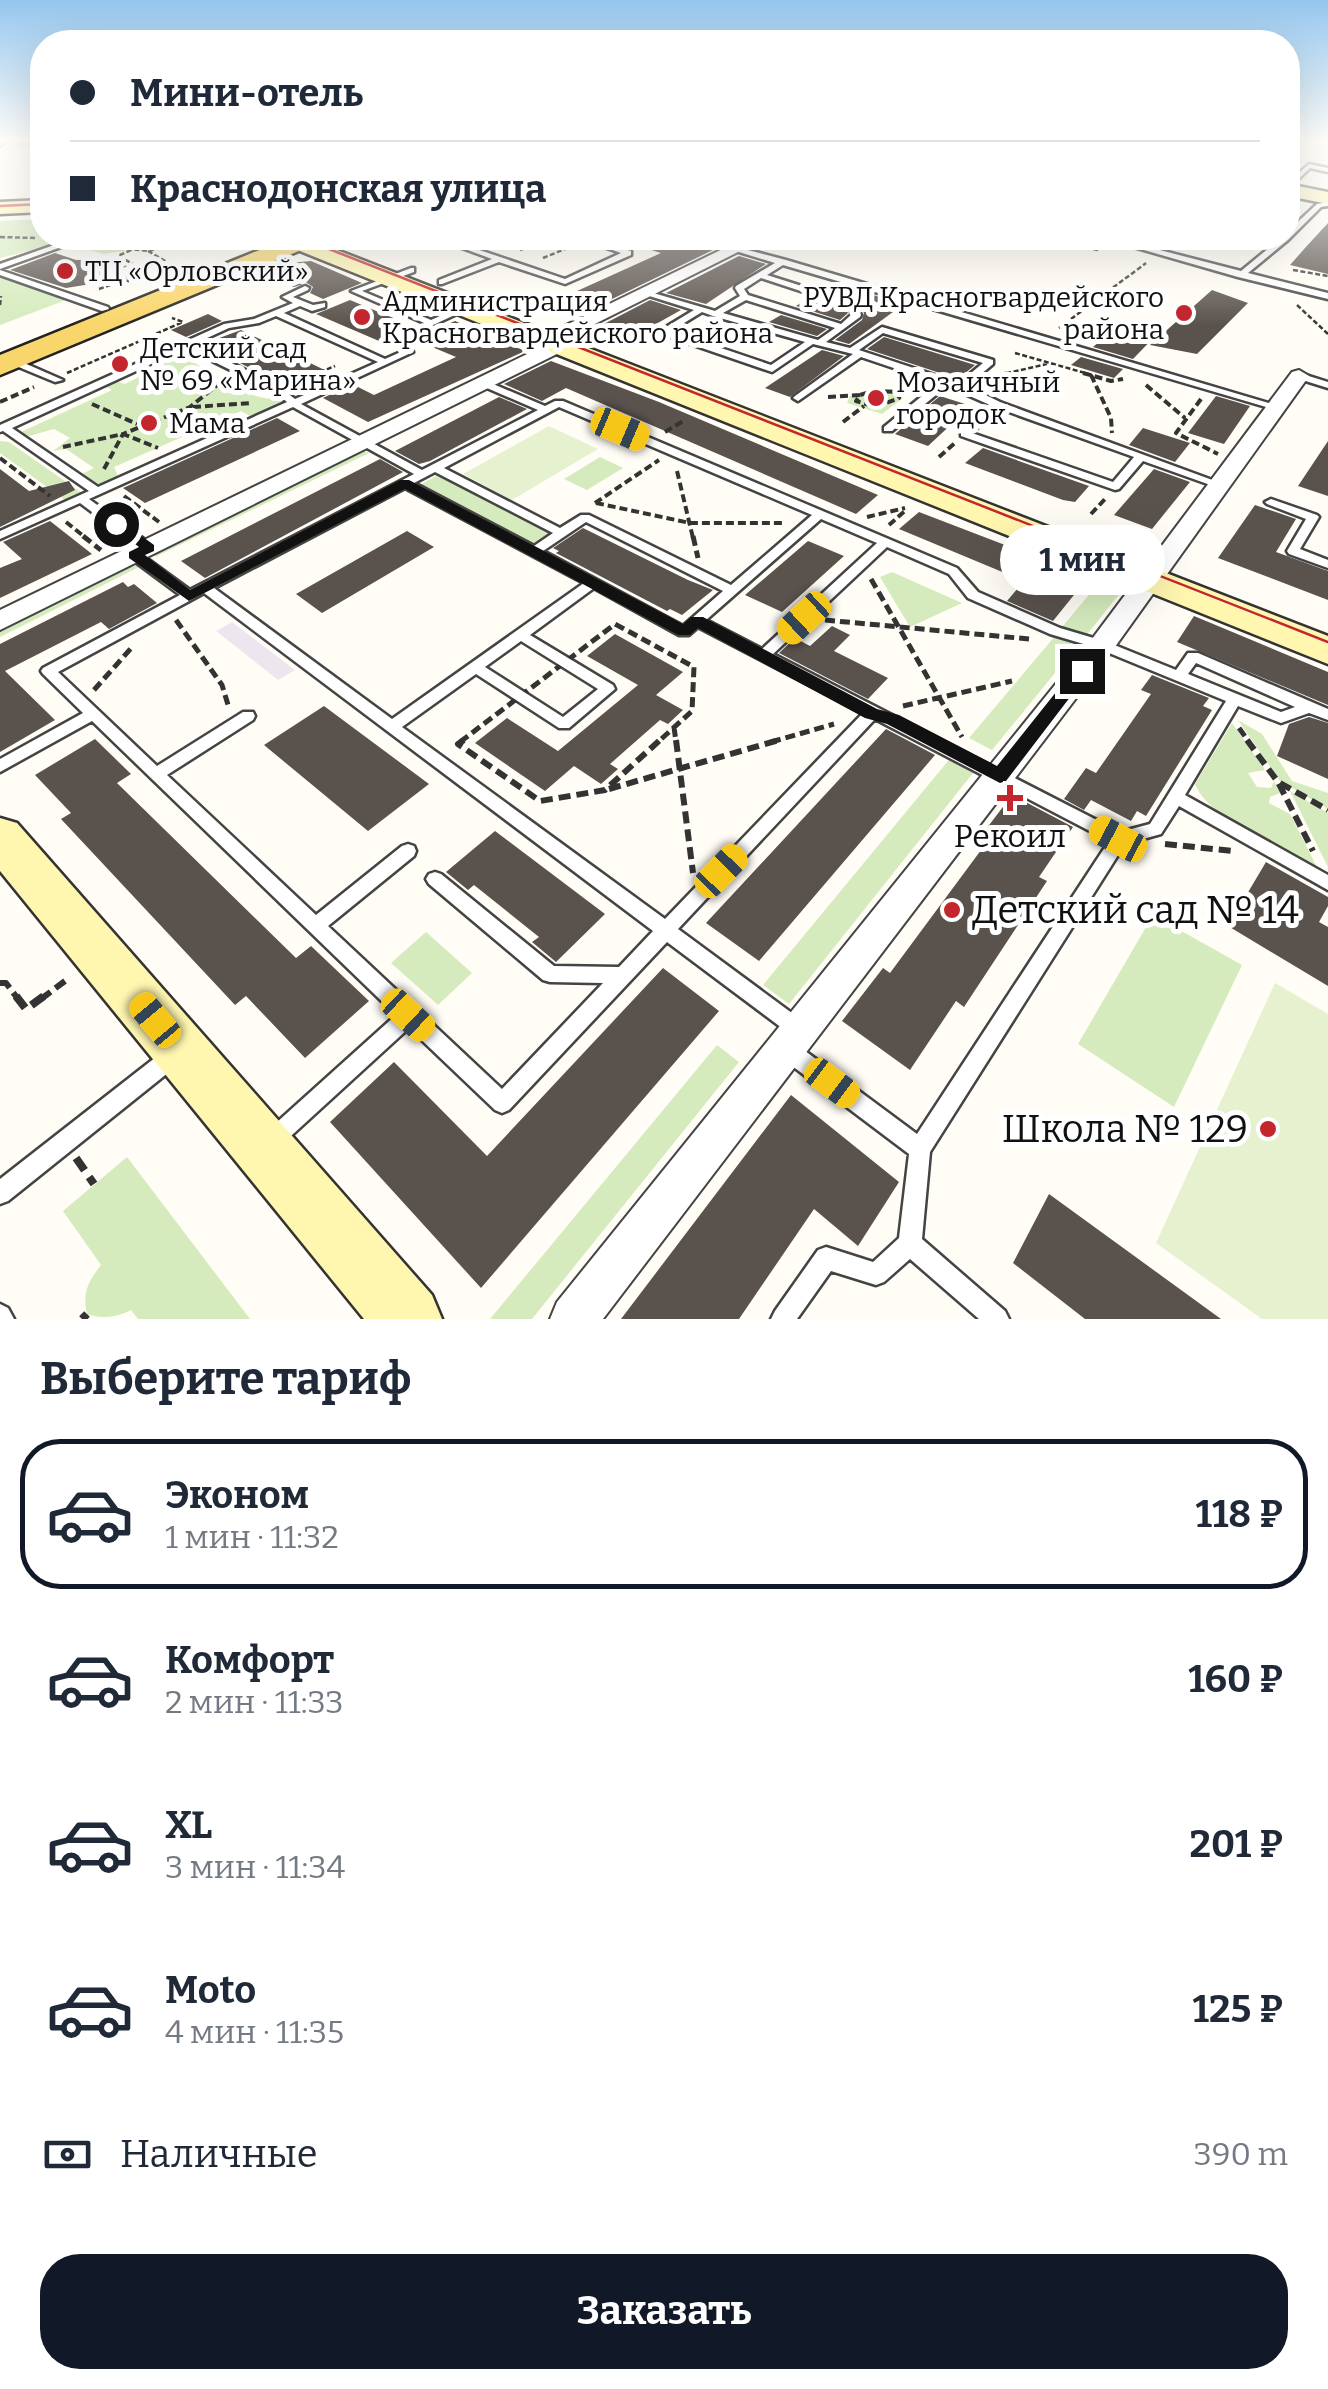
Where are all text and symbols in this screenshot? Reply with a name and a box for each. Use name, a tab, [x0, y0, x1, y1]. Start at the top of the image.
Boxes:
text: Мини-отель	[130, 70, 363, 116]
text: Краснодонская улица	[130, 166, 546, 212]
place label: ТЦ «Орловский»	[85, 255, 308, 288]
marker: ТЦ «Орловский»	[54, 260, 76, 282]
place label: РУВД Красногвардейского района	[803, 281, 1164, 346]
place label: Администрация Красногвардейского района	[382, 285, 773, 350]
marker: РУВД Красногвардейского района	[1173, 302, 1195, 324]
marker: Администрация Красногвардейского района	[351, 306, 373, 328]
place label: Детский сад № 69 «Марина»	[140, 332, 356, 397]
marker: Детский сад № 69 «Марина»	[109, 353, 131, 375]
place label: Мозаичный городок	[896, 366, 1060, 431]
marker: Мозаичный городок	[865, 387, 887, 409]
car	[587, 403, 653, 455]
place label: Мама	[169, 407, 245, 440]
marker: Мама	[138, 412, 160, 434]
route start	[94, 502, 139, 547]
callout: 1 мин	[1000, 526, 1164, 596]
text: 1 мин	[1039, 541, 1126, 579]
car	[772, 587, 836, 649]
route end	[1060, 649, 1105, 694]
marker: Рекоил	[997, 785, 1023, 811]
car	[1084, 812, 1152, 866]
place label: Рекоил	[954, 817, 1066, 855]
car	[689, 839, 753, 903]
place label: Детский сад № 14	[972, 887, 1299, 933]
marker: Детский сад № 14	[941, 899, 963, 921]
car	[376, 984, 440, 1046]
car	[124, 987, 186, 1053]
car	[799, 1053, 865, 1113]
place label: Школа № 129	[1002, 1106, 1248, 1152]
marker: Школа № 129	[1257, 1118, 1279, 1140]
text: Выберите тариф	[40, 1352, 411, 1406]
icon: car	[45, 1469, 135, 1559]
text: Эконом	[165, 1472, 309, 1518]
text: 118 ₽	[1195, 1491, 1283, 1537]
text: 1 мин · 11:32	[165, 1518, 339, 1556]
icon: car	[45, 1634, 135, 1724]
text: Комфорт	[165, 1637, 334, 1683]
text: 160 ₽	[1188, 1656, 1283, 1702]
text: 2 мин · 11:33	[165, 1683, 343, 1721]
icon: car	[45, 1799, 135, 1889]
text: XL	[165, 1802, 212, 1848]
text: 201 ₽	[1190, 1821, 1283, 1867]
text: 3 мин · 11:34	[165, 1848, 345, 1886]
icon: car	[45, 1964, 135, 2054]
text: Moto	[165, 1967, 256, 2013]
text: 125 ₽	[1193, 1986, 1283, 2032]
text: 4 мин · 11:35	[165, 2013, 344, 2051]
icon: cash	[40, 2127, 95, 2182]
text: Наличные	[120, 2131, 318, 2177]
text: 390 m	[1194, 2135, 1288, 2173]
button: Заказать	[40, 2254, 1288, 2369]

